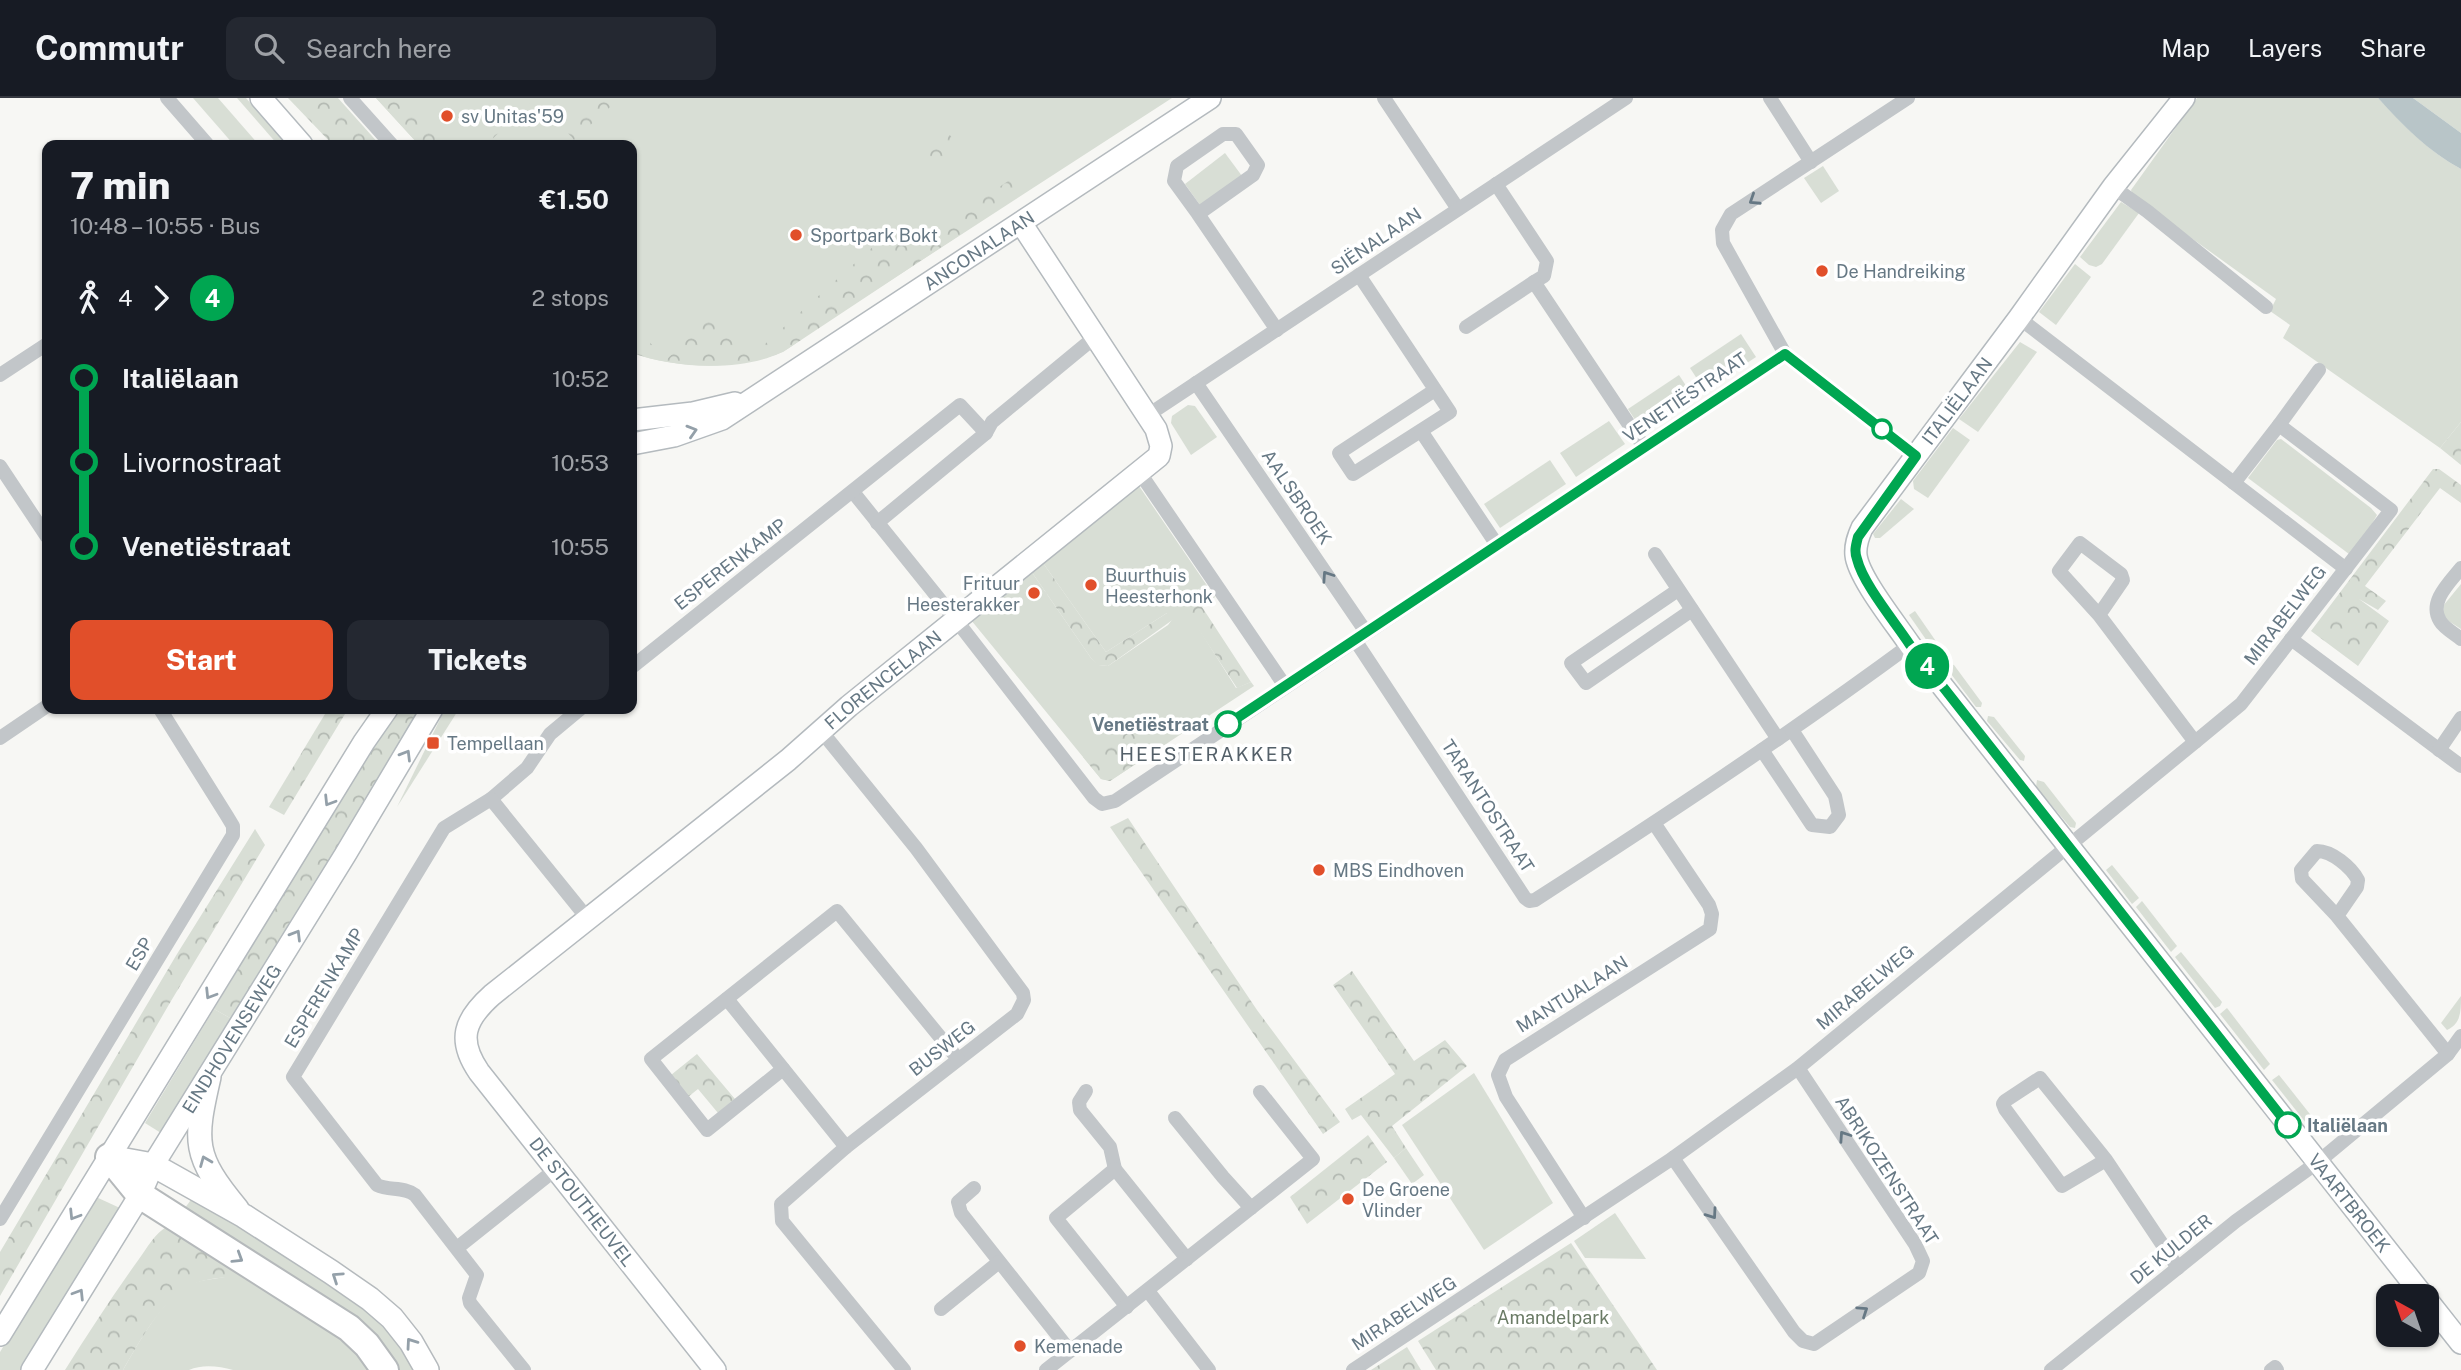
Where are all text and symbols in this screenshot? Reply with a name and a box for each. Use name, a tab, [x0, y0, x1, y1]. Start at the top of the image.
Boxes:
search box	[226, 17, 716, 80]
text: Commutr	[35, 29, 184, 67]
icon: search	[250, 29, 288, 67]
text: Search here	[306, 33, 452, 64]
text: Map	[2161, 34, 2210, 62]
text: Layers	[2248, 34, 2322, 62]
text: Share	[2360, 34, 2426, 62]
place label: sv Unitas'59	[461, 106, 564, 127]
marker: sv Unitas'59	[439, 108, 455, 124]
text: 7 min	[70, 163, 170, 208]
text: €1.50	[540, 184, 609, 215]
one-way arrow	[1749, 191, 1762, 204]
street label: SIËNALAAN	[1326, 202, 1425, 279]
street label: ANCONALAAN	[919, 206, 1038, 294]
text: 10:48 – 10:55 · Bus	[70, 212, 260, 239]
place label: Sportpark Bokt	[810, 225, 938, 246]
marker: Sportpark Bokt	[788, 227, 804, 243]
place label: De Handreiking	[1836, 261, 1966, 282]
marker: De Handreiking	[1814, 263, 1830, 279]
icon: walk	[70, 279, 108, 317]
icon: forward	[142, 279, 180, 317]
text: 4	[118, 284, 132, 311]
text: 4	[204, 284, 220, 312]
text: 2 stops	[531, 284, 609, 311]
street label: VENETIËSTRAAT	[1618, 347, 1751, 446]
street label: ITALIËLAAN	[1917, 353, 1997, 449]
text: Italiëlaan	[122, 363, 239, 394]
text: 10:52	[552, 365, 609, 392]
unlabelled marker	[1872, 419, 1892, 439]
one-way arrow	[686, 424, 698, 439]
street label: AALSBROEK	[1258, 446, 1336, 548]
text: Livornostraat	[122, 447, 282, 478]
text: 10:53	[551, 449, 609, 476]
street label: ESPERENKAMP	[670, 514, 790, 614]
text: Venetiëstraat	[122, 531, 291, 562]
text: 10:55	[551, 533, 609, 560]
street label: MIRABELWEG	[2240, 561, 2330, 669]
place label: Buurthuis Heesterhonk	[1105, 565, 1213, 607]
one-way arrow	[1323, 571, 1335, 584]
place label: Frituur Heesterakker	[906, 573, 1020, 615]
marker: Buurthuis Heesterhonk	[1083, 577, 1099, 593]
marker: Frituur Heesterakker	[1026, 585, 1042, 601]
button: Start	[70, 620, 333, 700]
button: Tickets	[347, 620, 609, 700]
street label: FLORENCELAAN	[820, 626, 945, 733]
line badge: 4	[1904, 643, 1950, 689]
text: 4	[1919, 652, 1935, 680]
marker: Venetiëstraat	[1215, 711, 1241, 737]
place label: Venetiëstraat	[1092, 714, 1209, 735]
place label: Tempellaan	[447, 733, 544, 754]
marker: Tempellaan	[425, 735, 441, 751]
street label: TARANTOSTRAAT	[1437, 736, 1539, 876]
district label: HEESTERAKKER	[1119, 743, 1295, 765]
one-way arrow	[397, 749, 410, 762]
one-way arrow	[324, 793, 337, 806]
place label: MBS Eindhoven	[1333, 860, 1464, 881]
marker: MBS Eindhoven	[1311, 862, 1327, 878]
street label: ESPERENKAMP	[280, 924, 368, 1052]
one-way arrow	[288, 929, 301, 942]
street label: ESP	[121, 934, 157, 974]
street label: MIRABELWEG	[1812, 940, 1918, 1034]
street label: MANTUALAAN	[1512, 951, 1632, 1037]
street label: EINDHOVENSEWEG	[177, 960, 285, 1117]
one-way arrow	[205, 987, 218, 1000]
street label: BUSWEG	[905, 1016, 979, 1080]
street label: ABRIKOZENSTRAAT	[1831, 1092, 1943, 1249]
marker: Italiëlaan	[2275, 1112, 2301, 1138]
place label: Italiëlaan	[2307, 1115, 2388, 1136]
one-way arrow	[1839, 1131, 1852, 1144]
street label: DE STOUTHEUVEL	[525, 1133, 639, 1271]
street label: VAARTBROEK	[2304, 1149, 2395, 1256]
one-way arrow	[200, 1155, 214, 1167]
place label: De Groene Vlinder	[1362, 1179, 1450, 1221]
marker: De Groene Vlinder	[1340, 1191, 1356, 1207]
one-way arrow	[1704, 1206, 1716, 1219]
one-way arrow	[69, 1208, 82, 1221]
street label: DE KULDER	[2126, 1210, 2216, 1288]
one-way arrow	[231, 1249, 244, 1262]
street label: MIRABELWEG	[1348, 1271, 1460, 1355]
one-way arrow	[332, 1273, 345, 1285]
north arrow	[2376, 1284, 2440, 1348]
map controls	[2376, 1284, 2439, 1347]
one-way arrow	[71, 1288, 84, 1301]
one-way arrow	[1856, 1306, 1869, 1319]
park label: Amandelpark	[1497, 1307, 1609, 1328]
place label: Kemenade	[1034, 1336, 1123, 1357]
one-way arrow	[407, 1338, 419, 1351]
marker: Kemenade	[1012, 1338, 1028, 1354]

